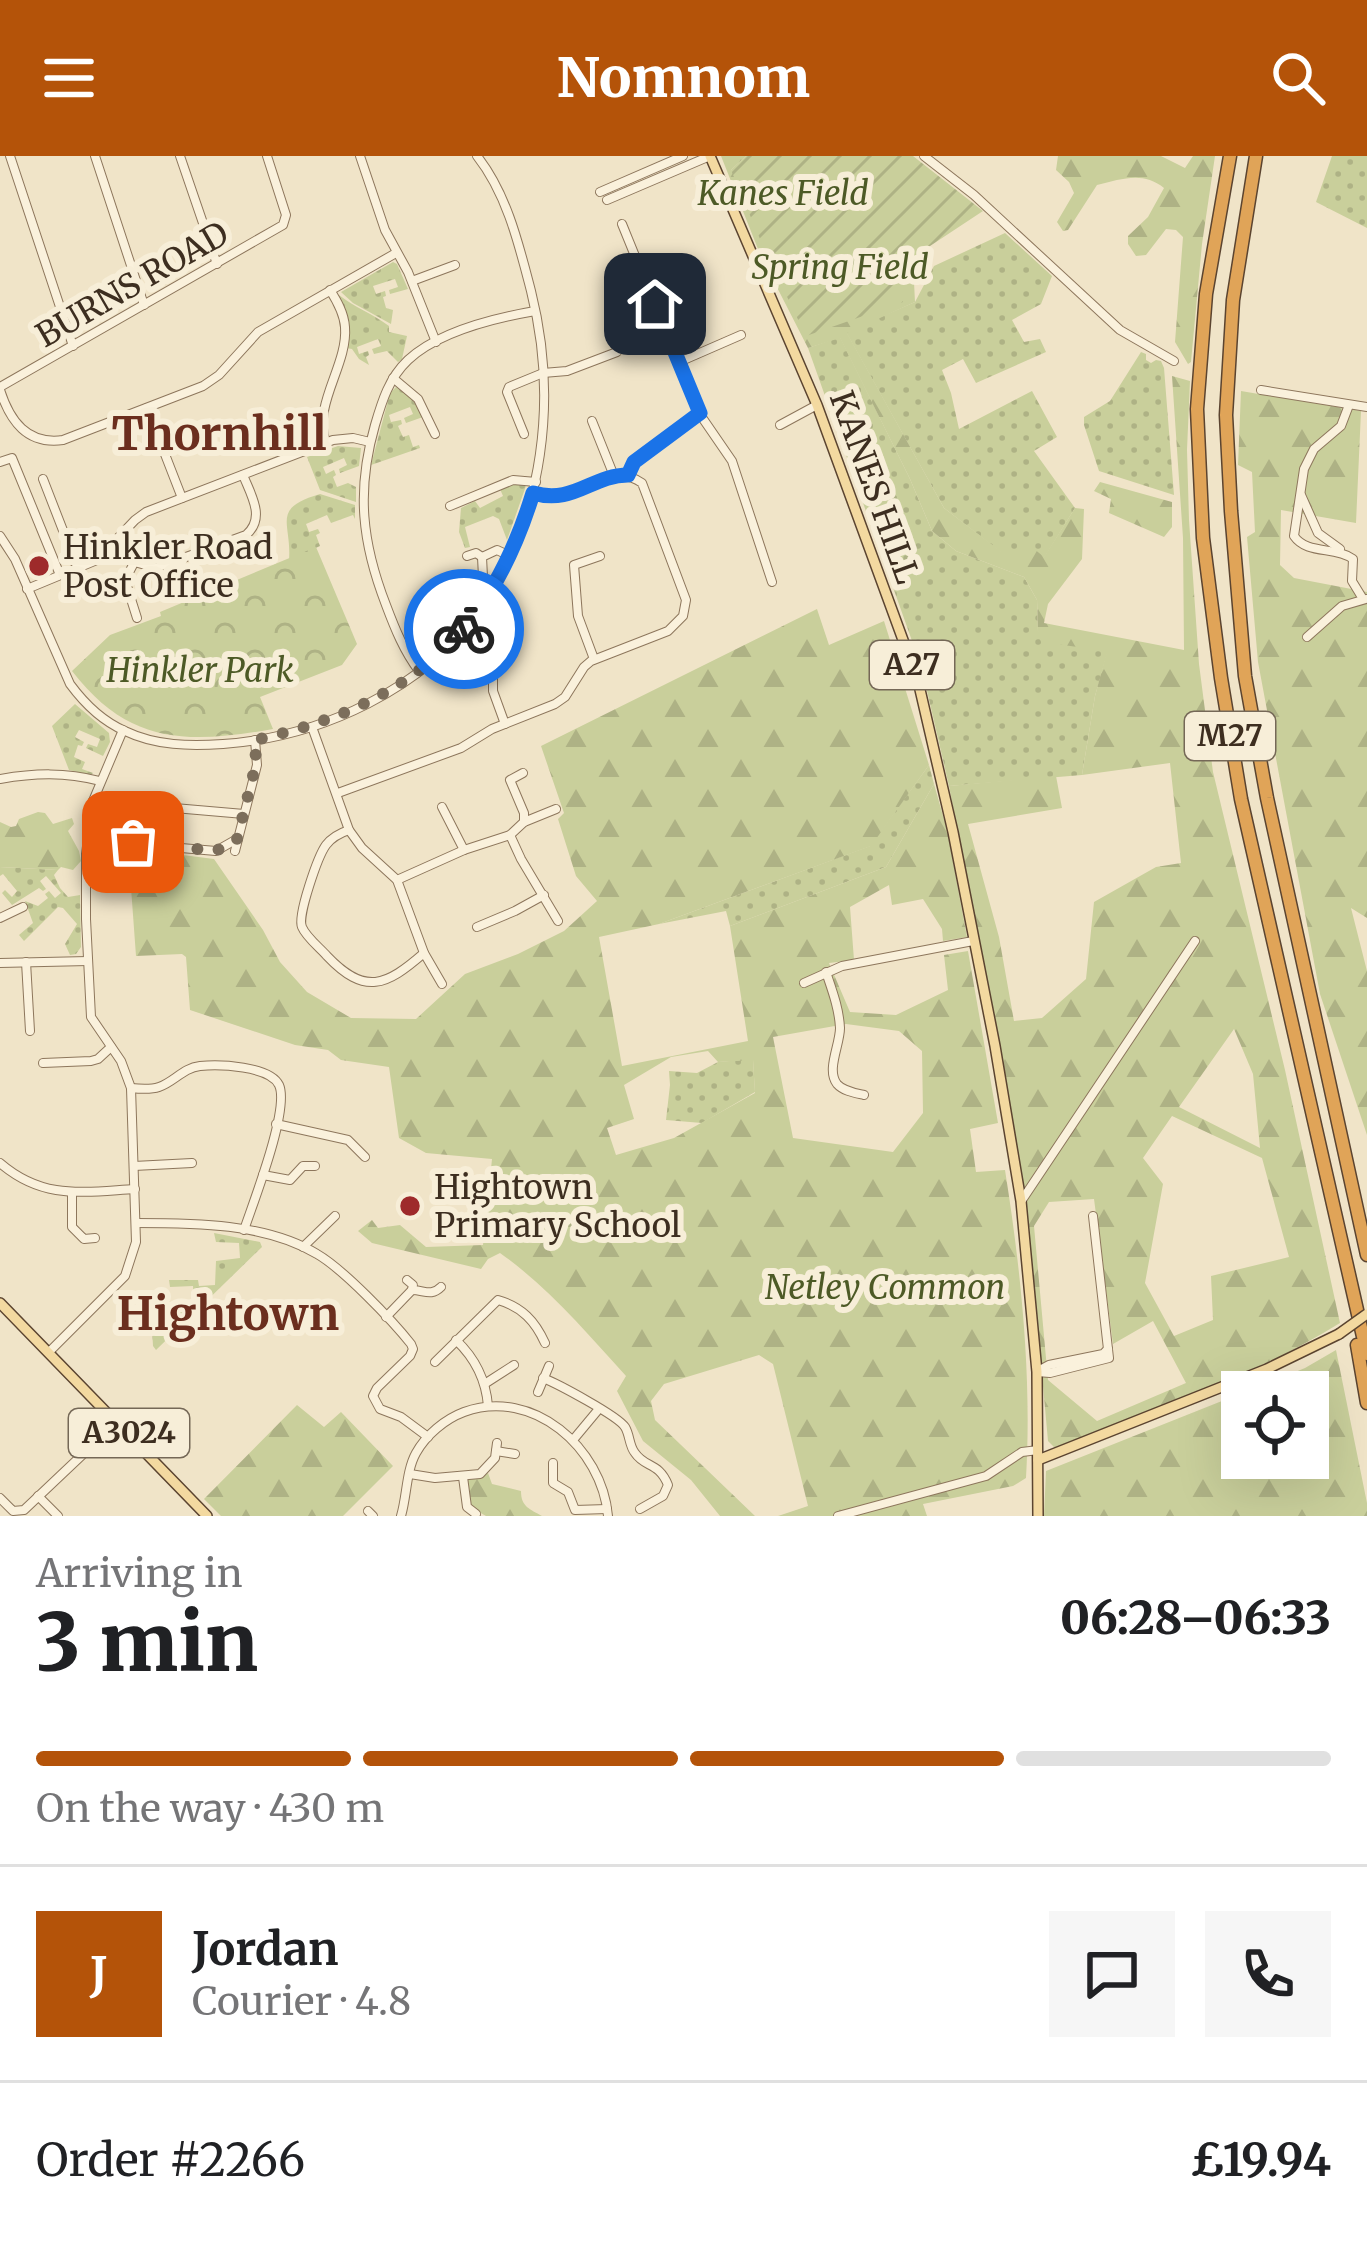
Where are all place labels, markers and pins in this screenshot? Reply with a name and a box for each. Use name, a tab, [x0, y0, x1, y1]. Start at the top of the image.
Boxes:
pin	[604, 253, 706, 355]
place label: Hinkler Road Post Office	[63, 527, 273, 606]
marker: Hinkler Road Post Office	[26, 553, 52, 579]
pin	[82, 791, 184, 893]
place label: Hightown Primary School	[434, 1167, 681, 1246]
marker: Hightown Primary School	[397, 1193, 423, 1219]

